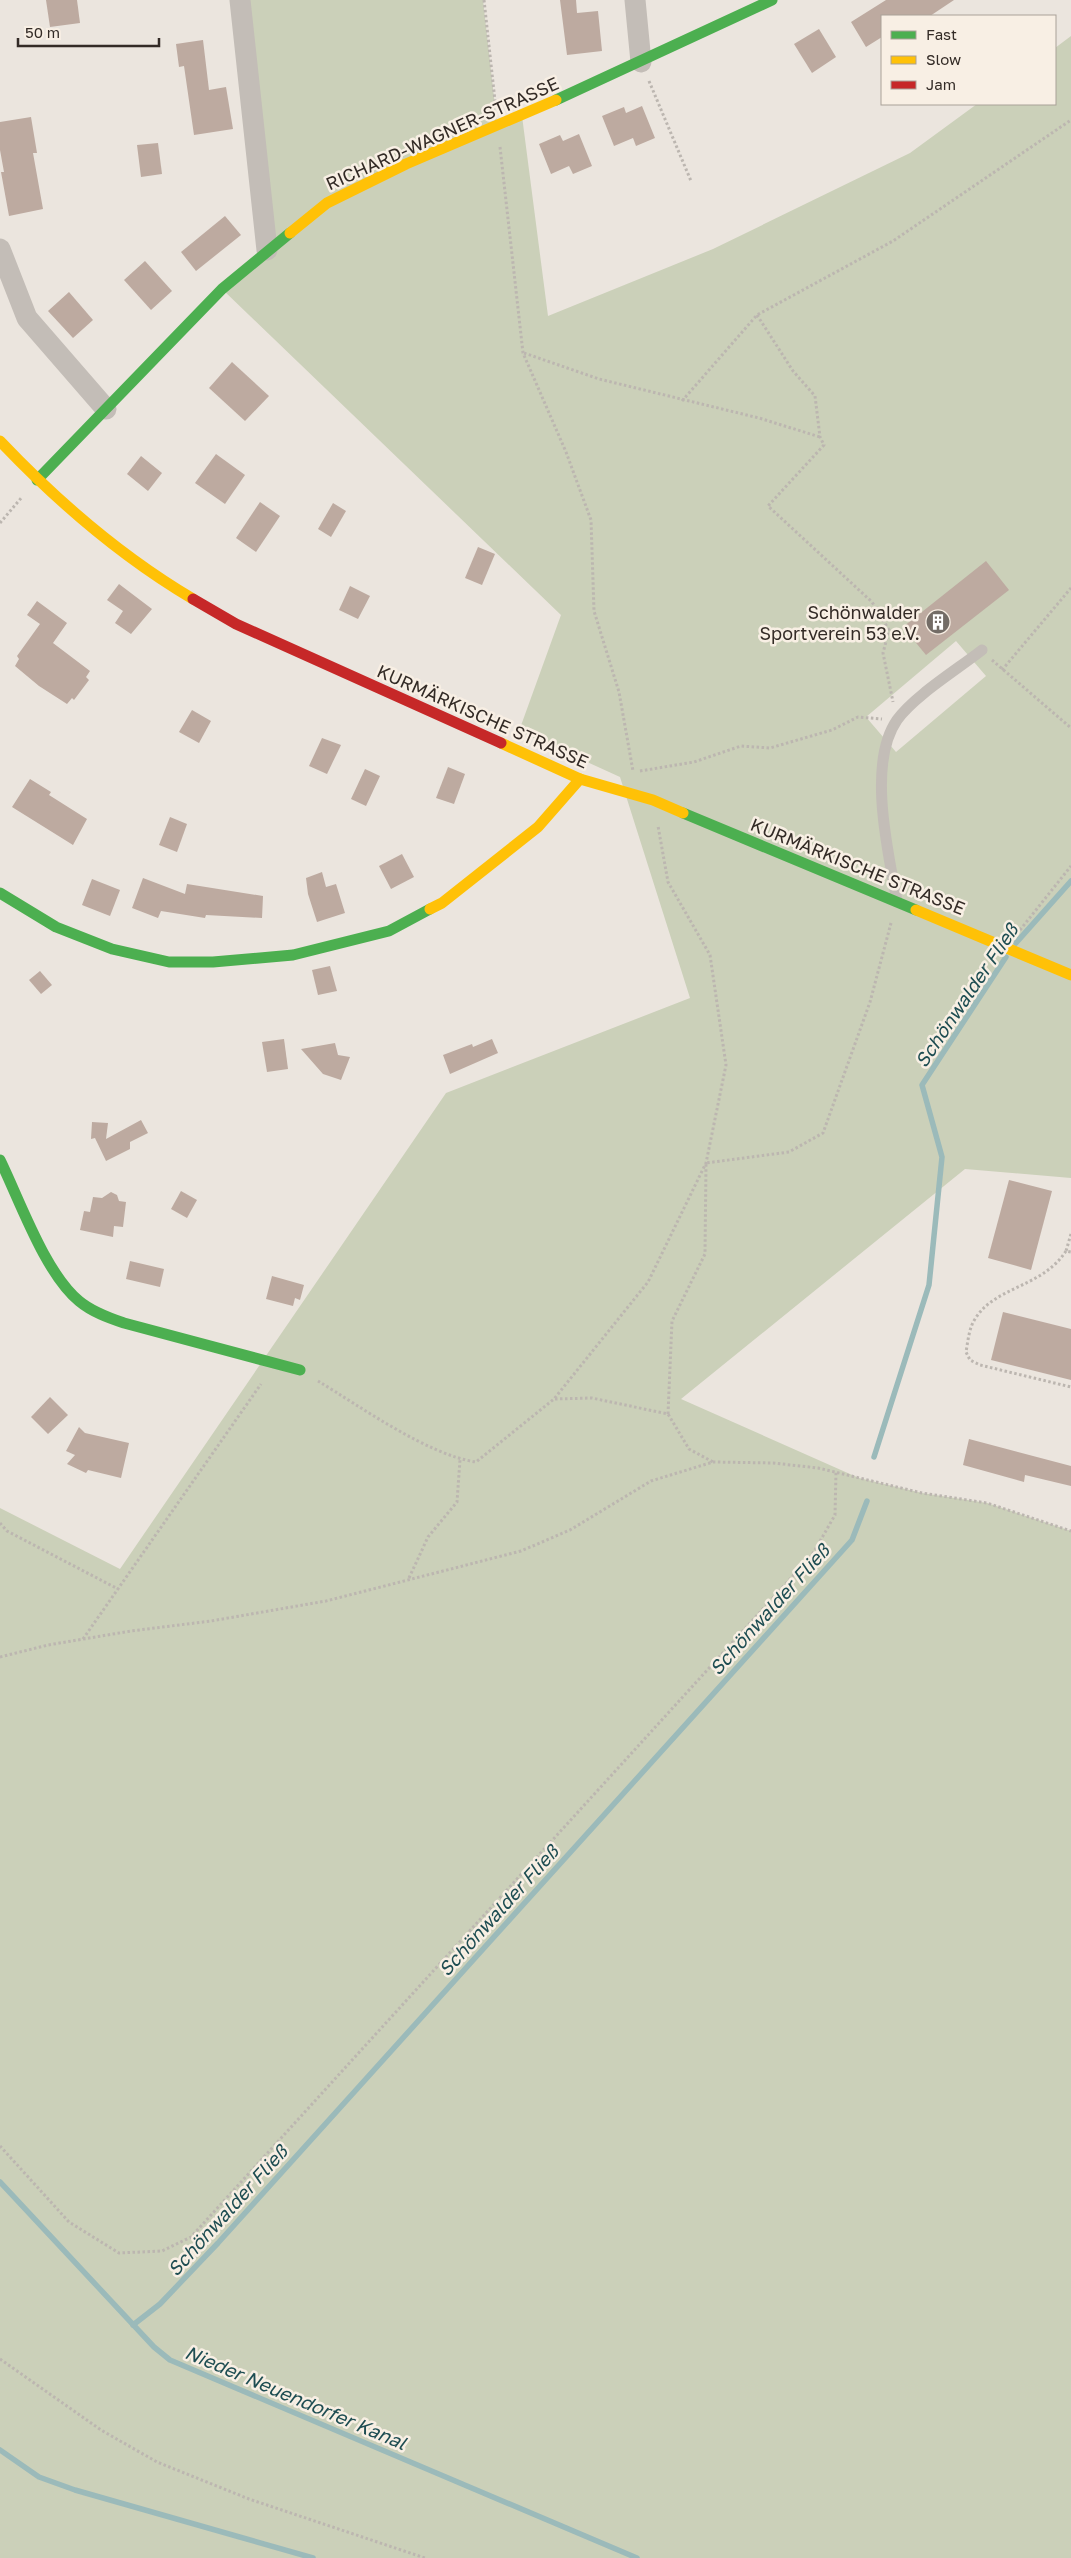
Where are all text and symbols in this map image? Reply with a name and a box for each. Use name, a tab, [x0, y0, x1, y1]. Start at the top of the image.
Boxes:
scale bar	[18, 15, 159, 47]
legend	[881, 15, 1056, 105]
text: 50 m	[25, 23, 60, 41]
text: Fast	[926, 25, 957, 43]
text: Slow	[926, 50, 961, 68]
street label: RICHARD-WAGNER-STRASSE	[322, 72, 562, 194]
text: Jam	[926, 75, 956, 93]
place label: Schönwalder Sportverein 53 e.V.	[760, 601, 920, 644]
building icon: Schönwalder Sportverein 53 e.V.	[925, 609, 951, 635]
street label: KURMÄRKISCHE STRASSE	[374, 659, 592, 773]
street label: KURMÄRKISCHE STRASSE	[748, 813, 968, 919]
water label: Schönwalder Fließ	[909, 917, 1024, 1071]
water label: Schönwalder Fließ	[704, 1537, 835, 1679]
water label: Schönwalder Fließ	[433, 1838, 564, 1980]
water label: Schönwalder Fließ	[162, 2138, 293, 2280]
water label: Nieder Neuendorfer Kanal	[182, 2340, 411, 2454]

